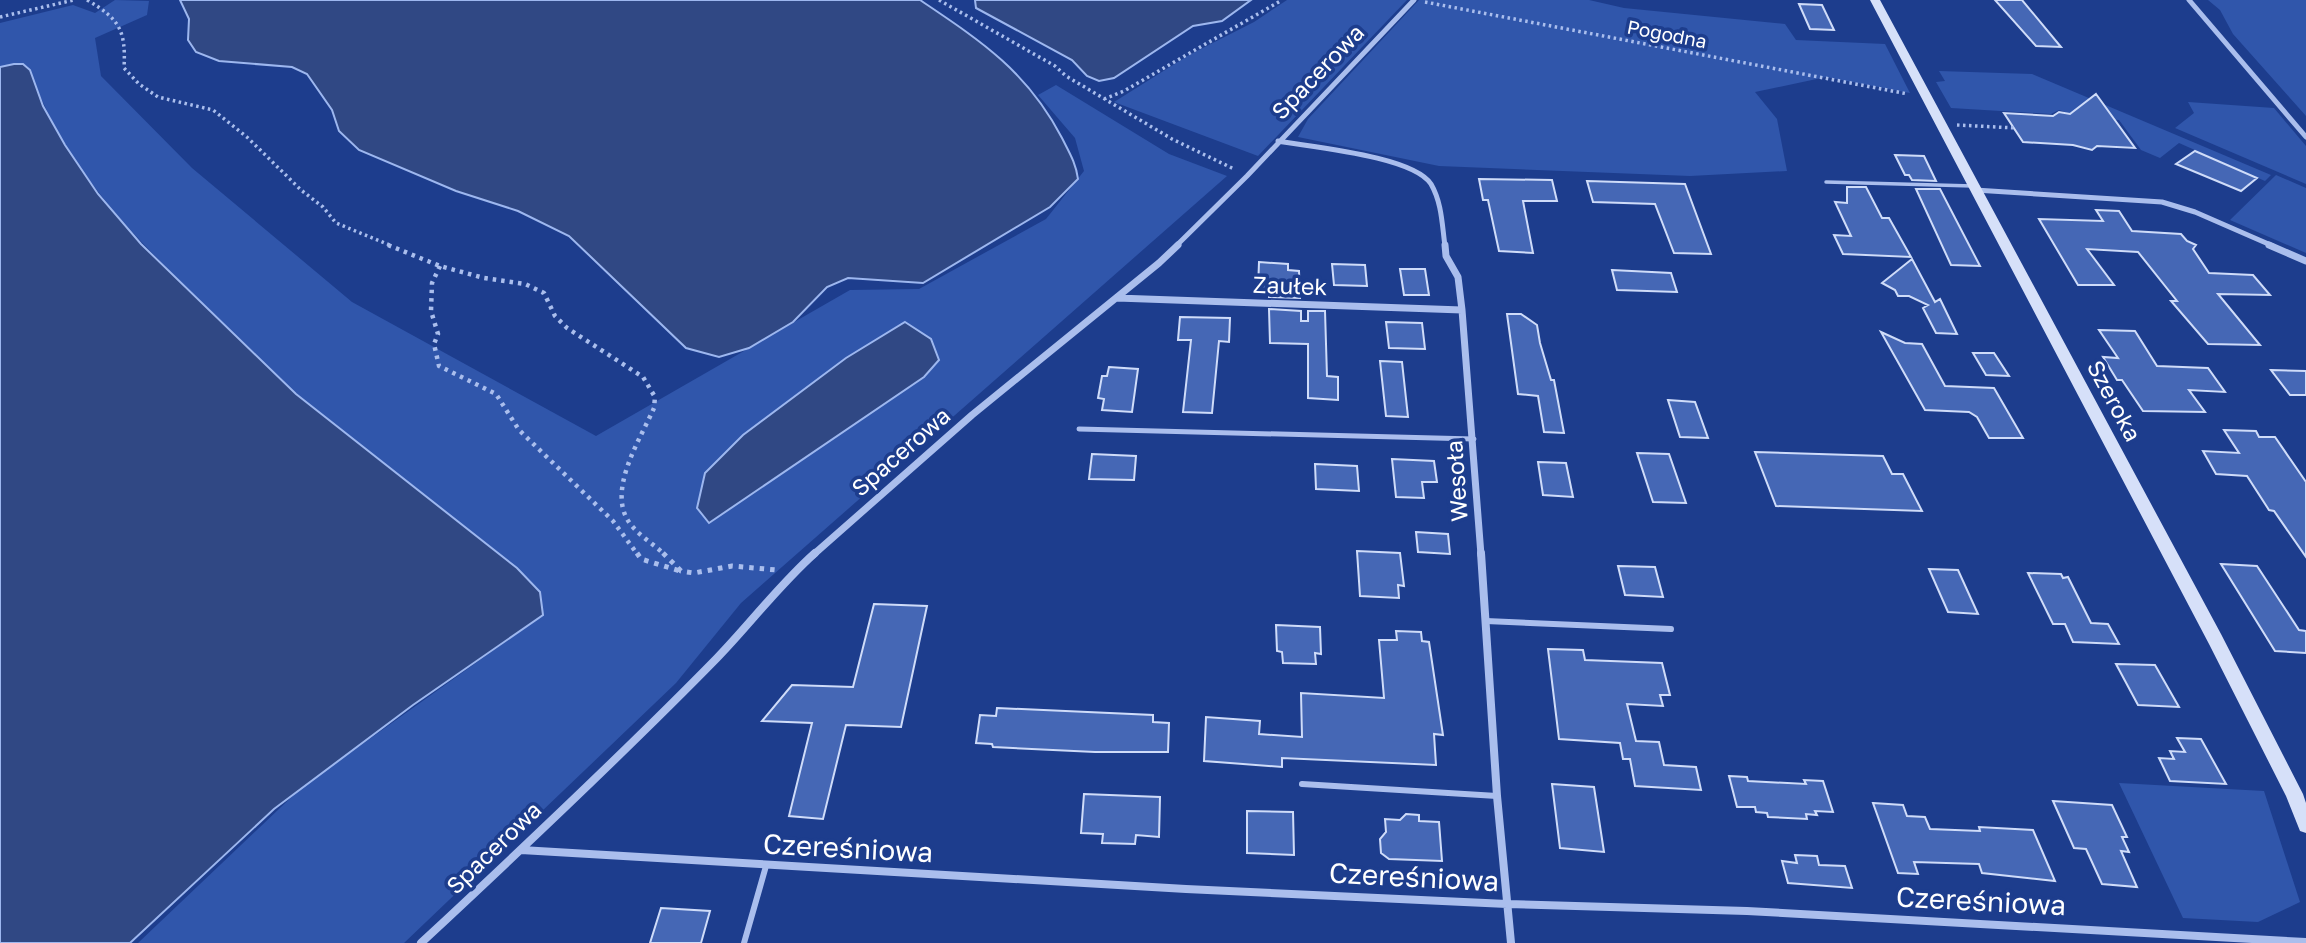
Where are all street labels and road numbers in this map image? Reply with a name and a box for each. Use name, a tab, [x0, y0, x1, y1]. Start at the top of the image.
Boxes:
street label: Pogodna	[1625, 15, 1709, 53]
street label: Spacerowa	[1265, 18, 1369, 125]
street label: Zaułek	[1252, 270, 1328, 300]
street label: Szeroka	[2082, 355, 2148, 446]
street label: Spacerowa	[845, 401, 955, 502]
street label: Wesoła	[1439, 439, 1473, 523]
street label: Spacerowa	[440, 795, 547, 899]
street label: Czereśniowa	[762, 827, 934, 868]
street label: Czereśniowa	[1328, 856, 1500, 897]
street label: Czereśniowa	[1895, 880, 2067, 921]

